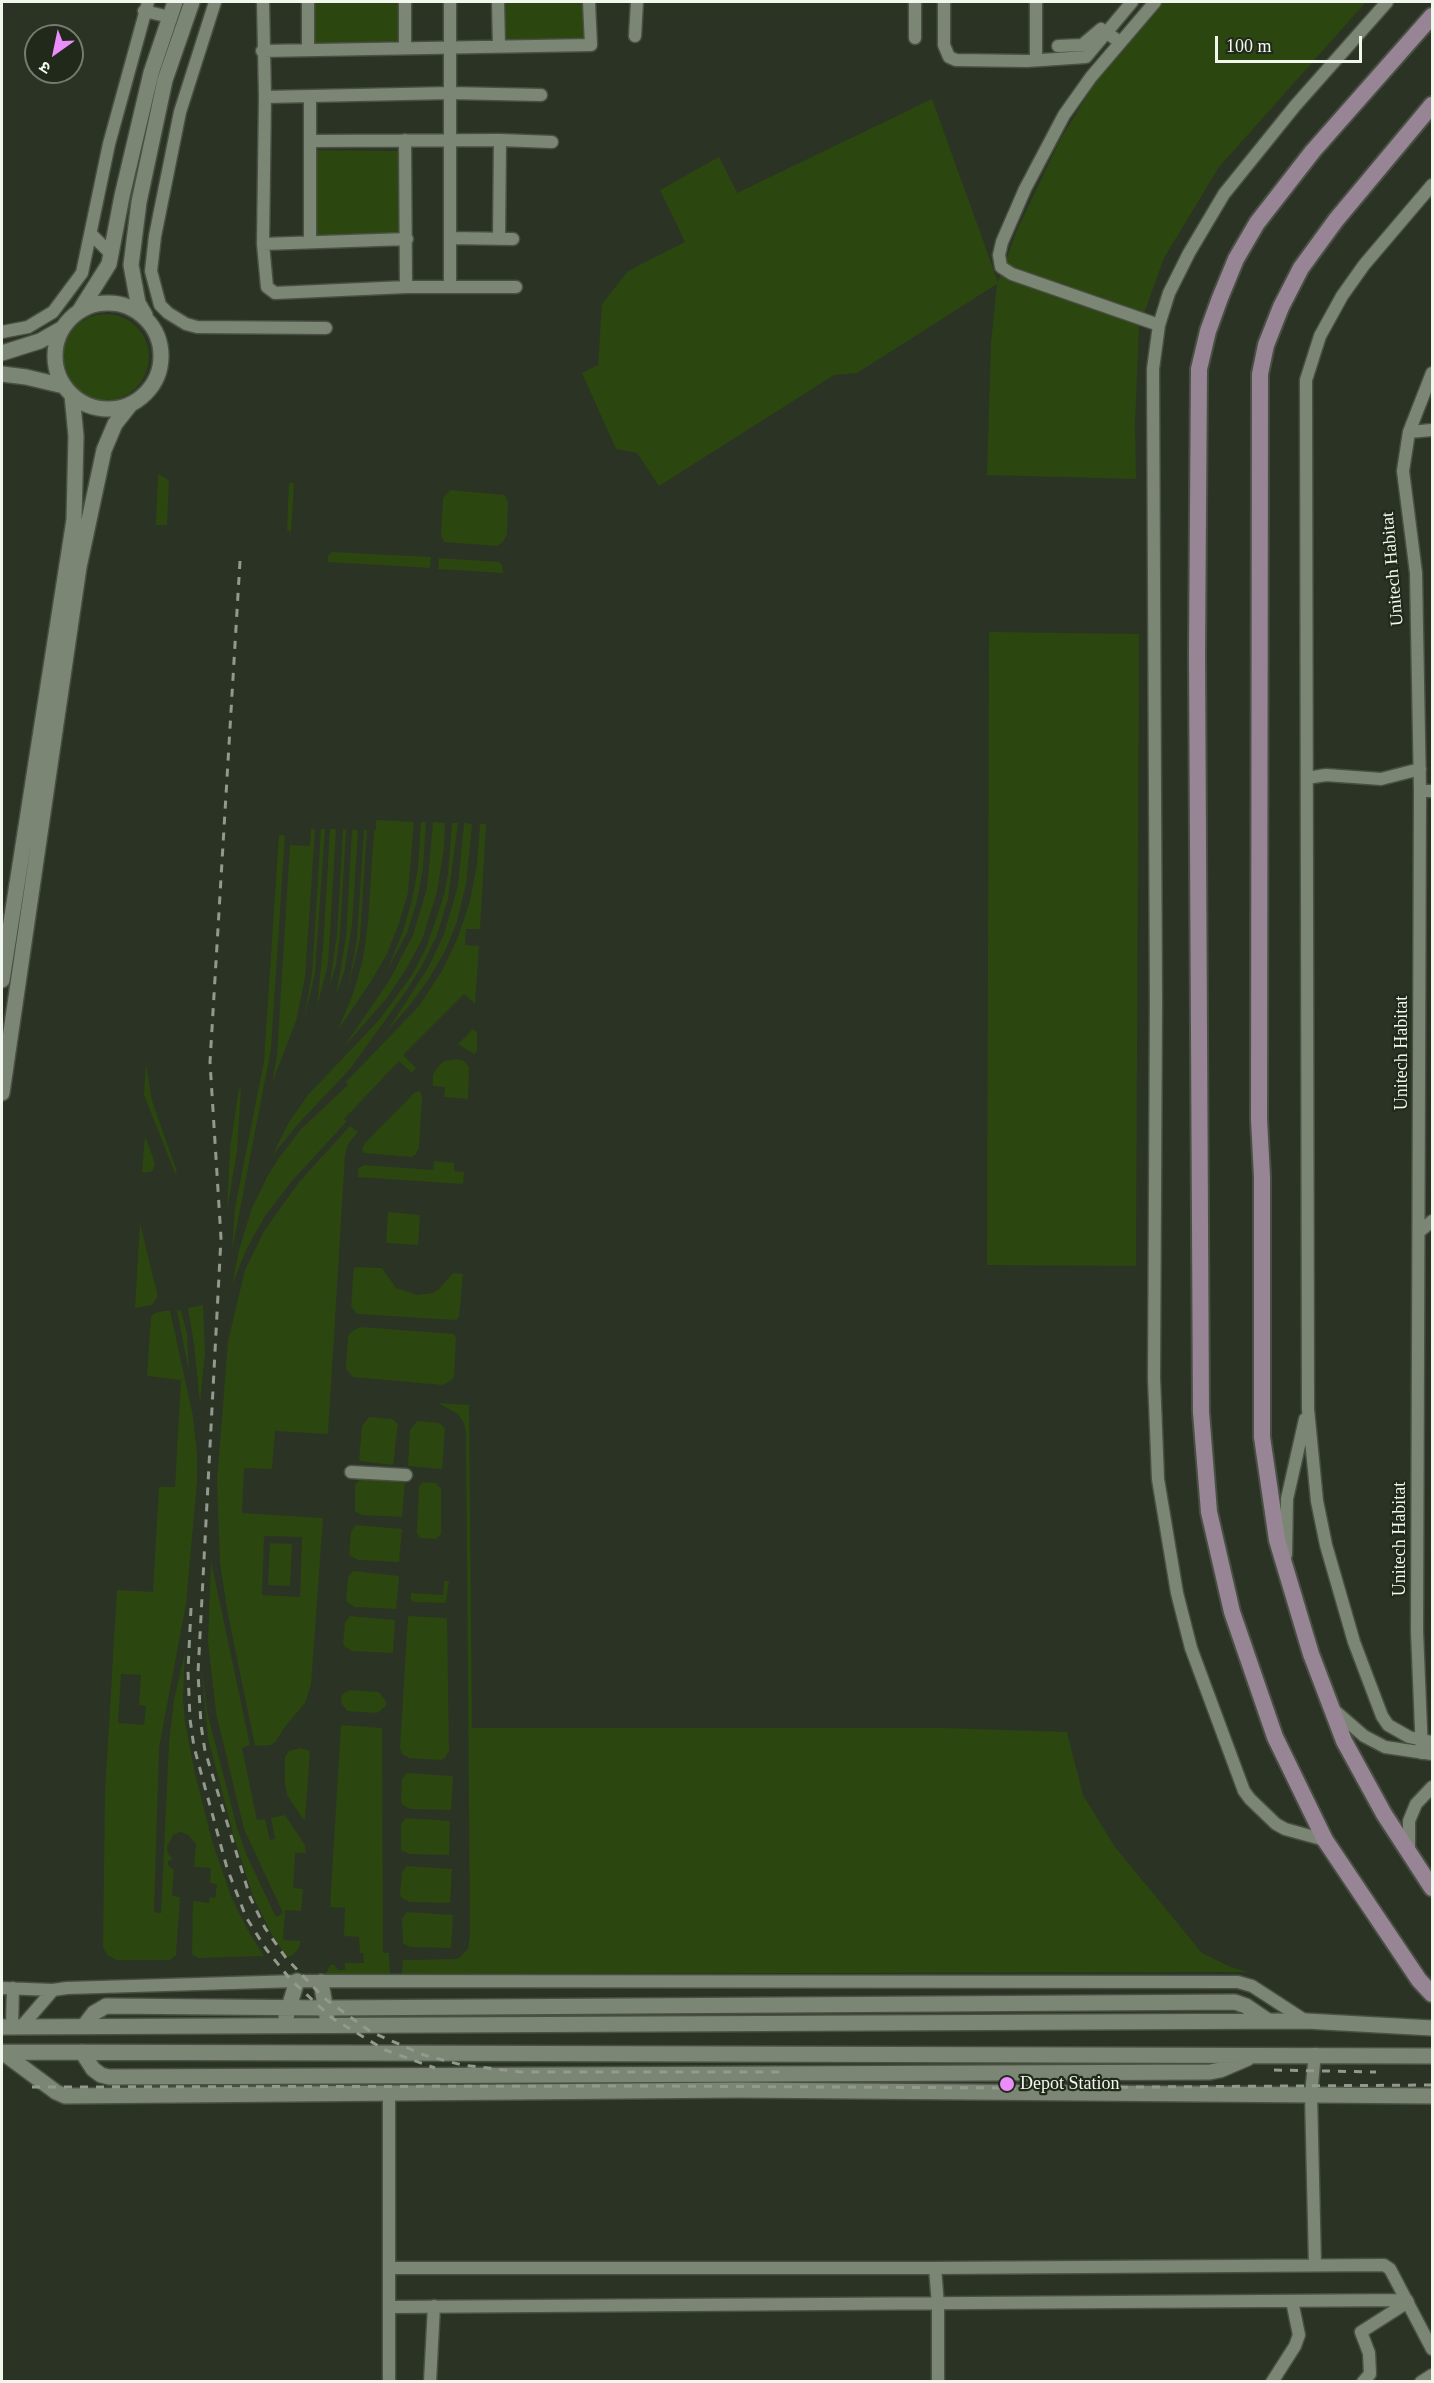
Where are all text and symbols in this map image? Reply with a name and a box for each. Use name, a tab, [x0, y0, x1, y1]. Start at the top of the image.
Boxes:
north arrow	[24, 24, 84, 84]
scale bar	[1218, 24, 1365, 62]
text: 100 m	[1226, 36, 1272, 56]
text: उ	[36, 58, 54, 78]
street label: Unitech Habitat	[1377, 511, 1409, 627]
street label: Unitech Habitat	[1391, 996, 1413, 1110]
street label: Unitech Habitat	[1389, 1482, 1411, 1596]
place label: Depot Station	[1020, 2073, 1119, 2095]
marker: Depot Station	[998, 2075, 1016, 2093]

